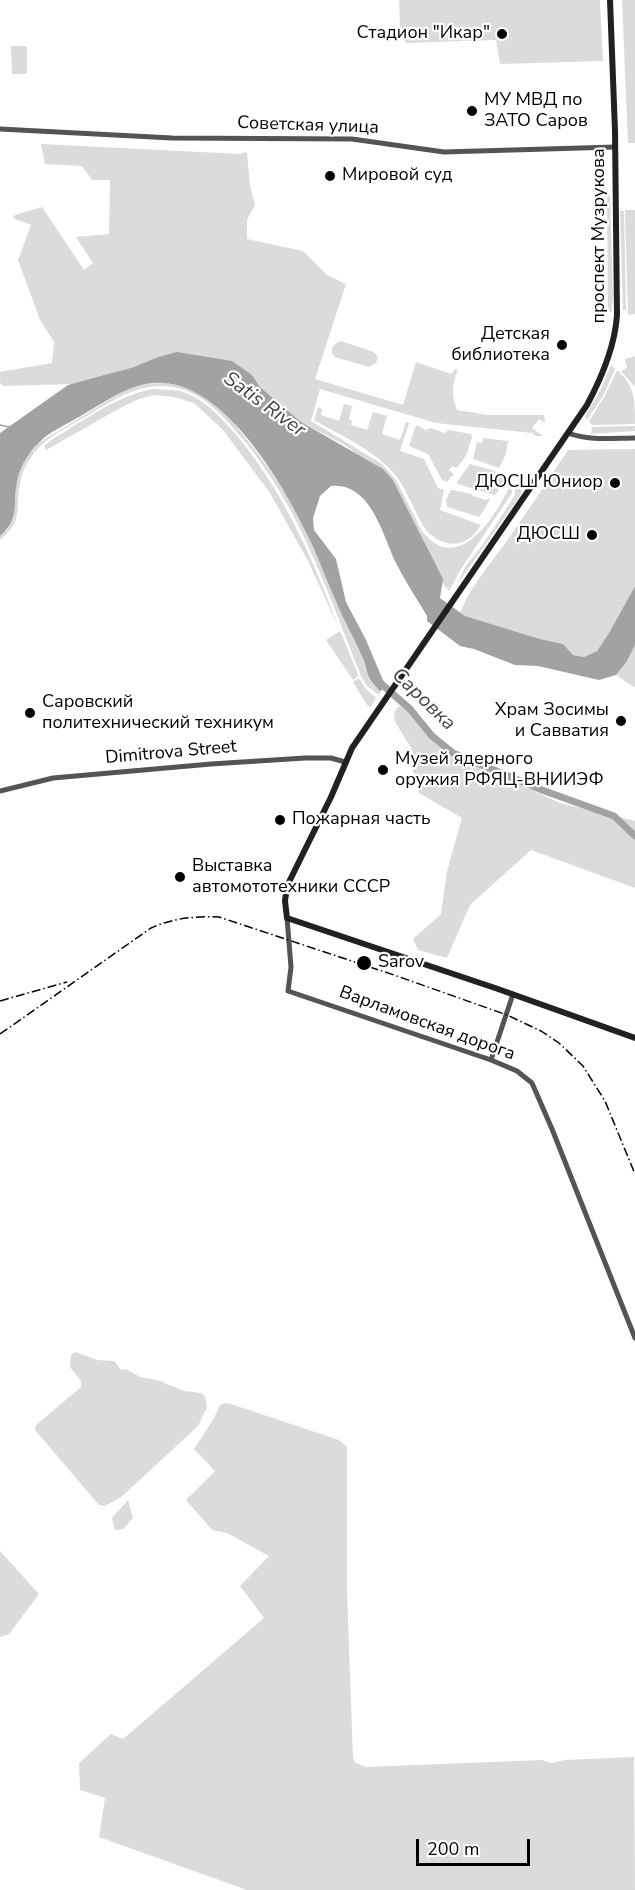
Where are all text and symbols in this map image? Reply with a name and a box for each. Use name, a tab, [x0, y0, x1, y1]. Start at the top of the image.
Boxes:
place label: Стадион "Икар"	[356, 23, 490, 45]
marker: Стадион "Икар"	[495, 27, 509, 41]
place label: МУ МВД по ЗАТО Саров	[484, 90, 588, 132]
marker: МУ МВД по ЗАТО Саров	[465, 104, 479, 118]
street label: Советская улица	[237, 113, 379, 139]
street label: проспект Музрукова	[589, 148, 611, 324]
place label: Мировой суд	[342, 165, 452, 187]
marker: Мировой суд	[323, 169, 337, 183]
place label: Детская библиотека	[451, 324, 550, 366]
marker: Детская библиотека	[555, 338, 569, 352]
water label: Satis River	[218, 367, 310, 443]
place label: ДЮСШ Юниор	[475, 472, 603, 494]
marker: ДЮСШ Юниор	[608, 476, 622, 490]
place label: ДЮСШ	[517, 524, 580, 546]
marker: ДЮСШ	[585, 528, 599, 542]
water label: Саровка	[386, 664, 460, 736]
place label: Саровский политехнический техникум	[42, 692, 274, 734]
place label: Храм Зосимы и Савватия	[495, 700, 609, 742]
marker: Саровский политехнический техникум	[23, 706, 37, 720]
marker: Храм Зосимы и Савватия	[614, 714, 628, 728]
street label: Dimitrova Street	[104, 736, 238, 770]
place label: Музей ядерного оружия РФЯЦ-ВНИИЭФ	[395, 749, 604, 792]
marker: Музей ядерного оружия РФЯЦ-ВНИИЭФ	[376, 763, 390, 777]
place label: Пожарная часть	[292, 809, 431, 831]
marker: Пожарная часть	[273, 813, 287, 827]
place label: Выставка автомототехники СССР	[192, 856, 390, 898]
marker: Выставка автомототехники СССР	[173, 870, 187, 884]
place label: Sarov	[378, 952, 424, 974]
marker: Sarov	[355, 954, 373, 972]
street label: Варламовская дорога	[336, 982, 518, 1066]
scale bar	[419, 1827, 533, 1865]
text: 200 m	[427, 1837, 479, 1861]

